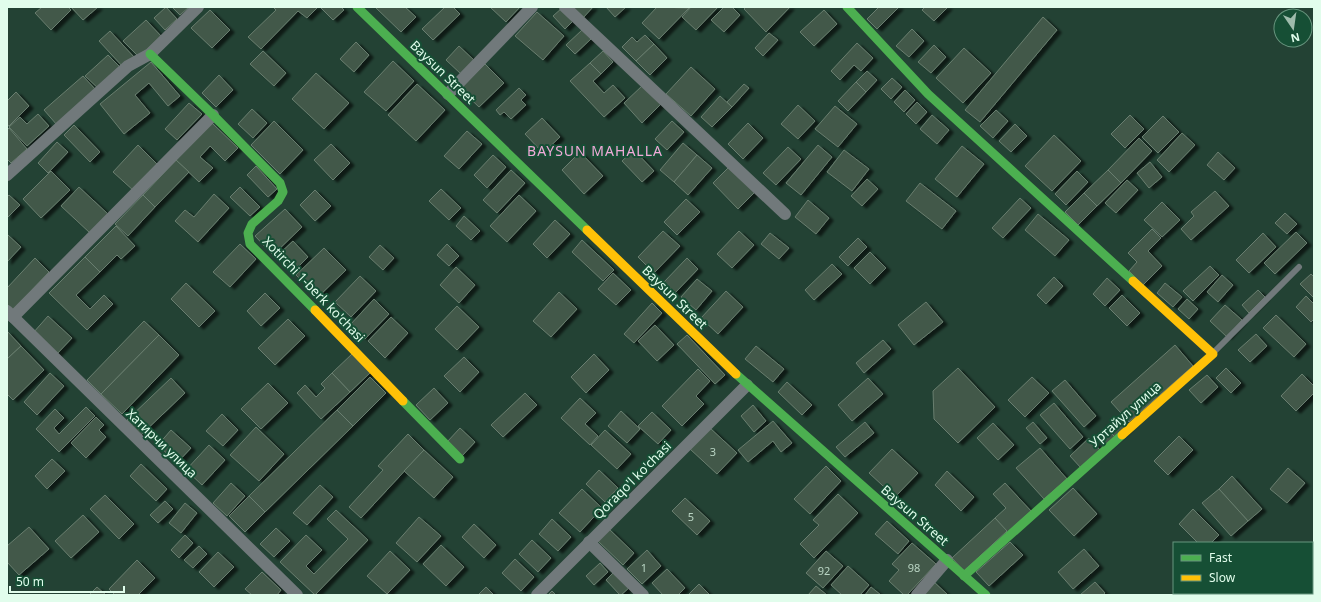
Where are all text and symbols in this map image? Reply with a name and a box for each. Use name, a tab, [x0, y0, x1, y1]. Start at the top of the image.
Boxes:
north arrow	[1273, 8, 1313, 48]
text: N	[1289, 30, 1301, 47]
street label: Bаysun Street	[406, 36, 480, 108]
district label: BAYSUN MAHALLA	[527, 141, 663, 160]
street label: Xotirchi 1-berk ko'chasi	[259, 232, 369, 346]
street label: Bаysun Street	[638, 261, 712, 333]
street label: Уртайул улица	[1085, 377, 1165, 451]
street label: Хатирчи улица	[122, 404, 202, 482]
street label: Qoraqo'l ko'chasi	[589, 437, 675, 523]
house number: 3	[710, 444, 716, 459]
street label: Bаysun Street	[877, 481, 953, 550]
house number: 5	[688, 509, 694, 524]
legend	[1173, 542, 1313, 594]
text: Fast	[1209, 549, 1233, 566]
house number: 1	[641, 560, 647, 575]
house number: 98	[908, 560, 920, 575]
house number: 92	[818, 563, 830, 578]
scale bar	[10, 568, 124, 594]
text: Slow	[1209, 569, 1236, 586]
text: 50 m	[16, 573, 44, 590]

